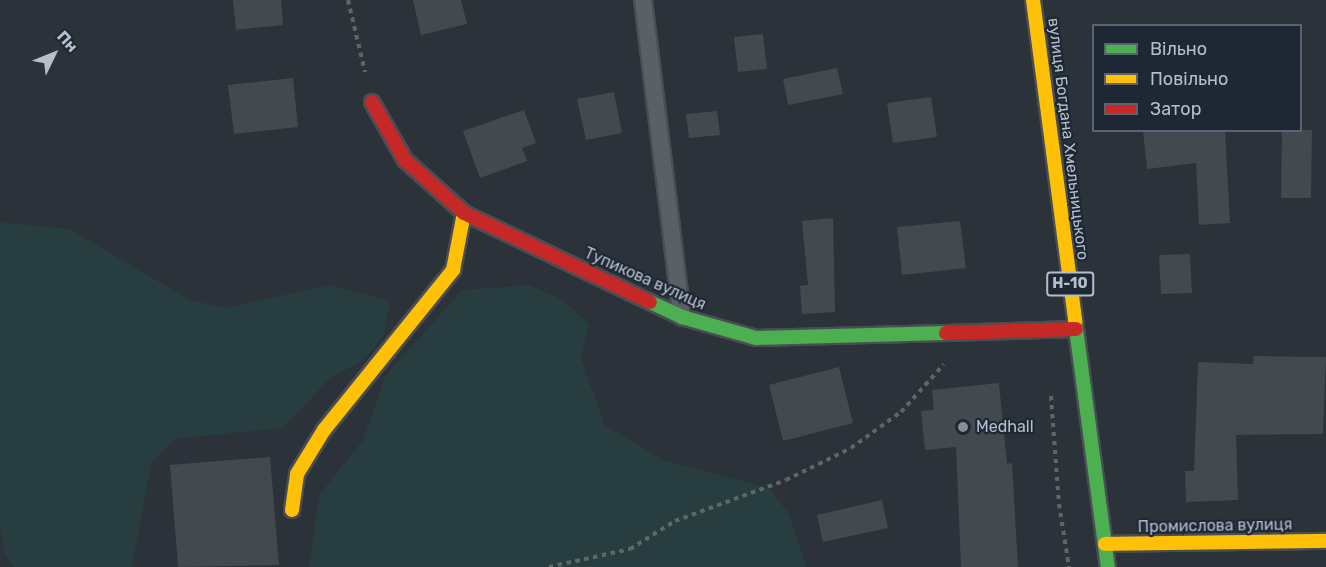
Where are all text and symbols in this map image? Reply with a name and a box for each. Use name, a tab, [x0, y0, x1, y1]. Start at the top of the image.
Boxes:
street label: вулиця Богдана Хмельницького	[1044, 17, 1092, 261]
north arrow	[24, 24, 84, 84]
legend	[1092, 24, 1302, 132]
text: Пн	[53, 27, 82, 56]
text: Вільно	[1150, 38, 1207, 60]
text: Повільно	[1150, 68, 1228, 90]
text: Затор	[1150, 98, 1201, 120]
street label: Тупикова вулиця	[581, 244, 709, 314]
road number: Н-10	[1046, 272, 1094, 296]
place label: Medhall	[976, 417, 1034, 437]
marker: Medhall	[954, 418, 972, 436]
street label: Промислова вулиця	[1137, 515, 1293, 537]

